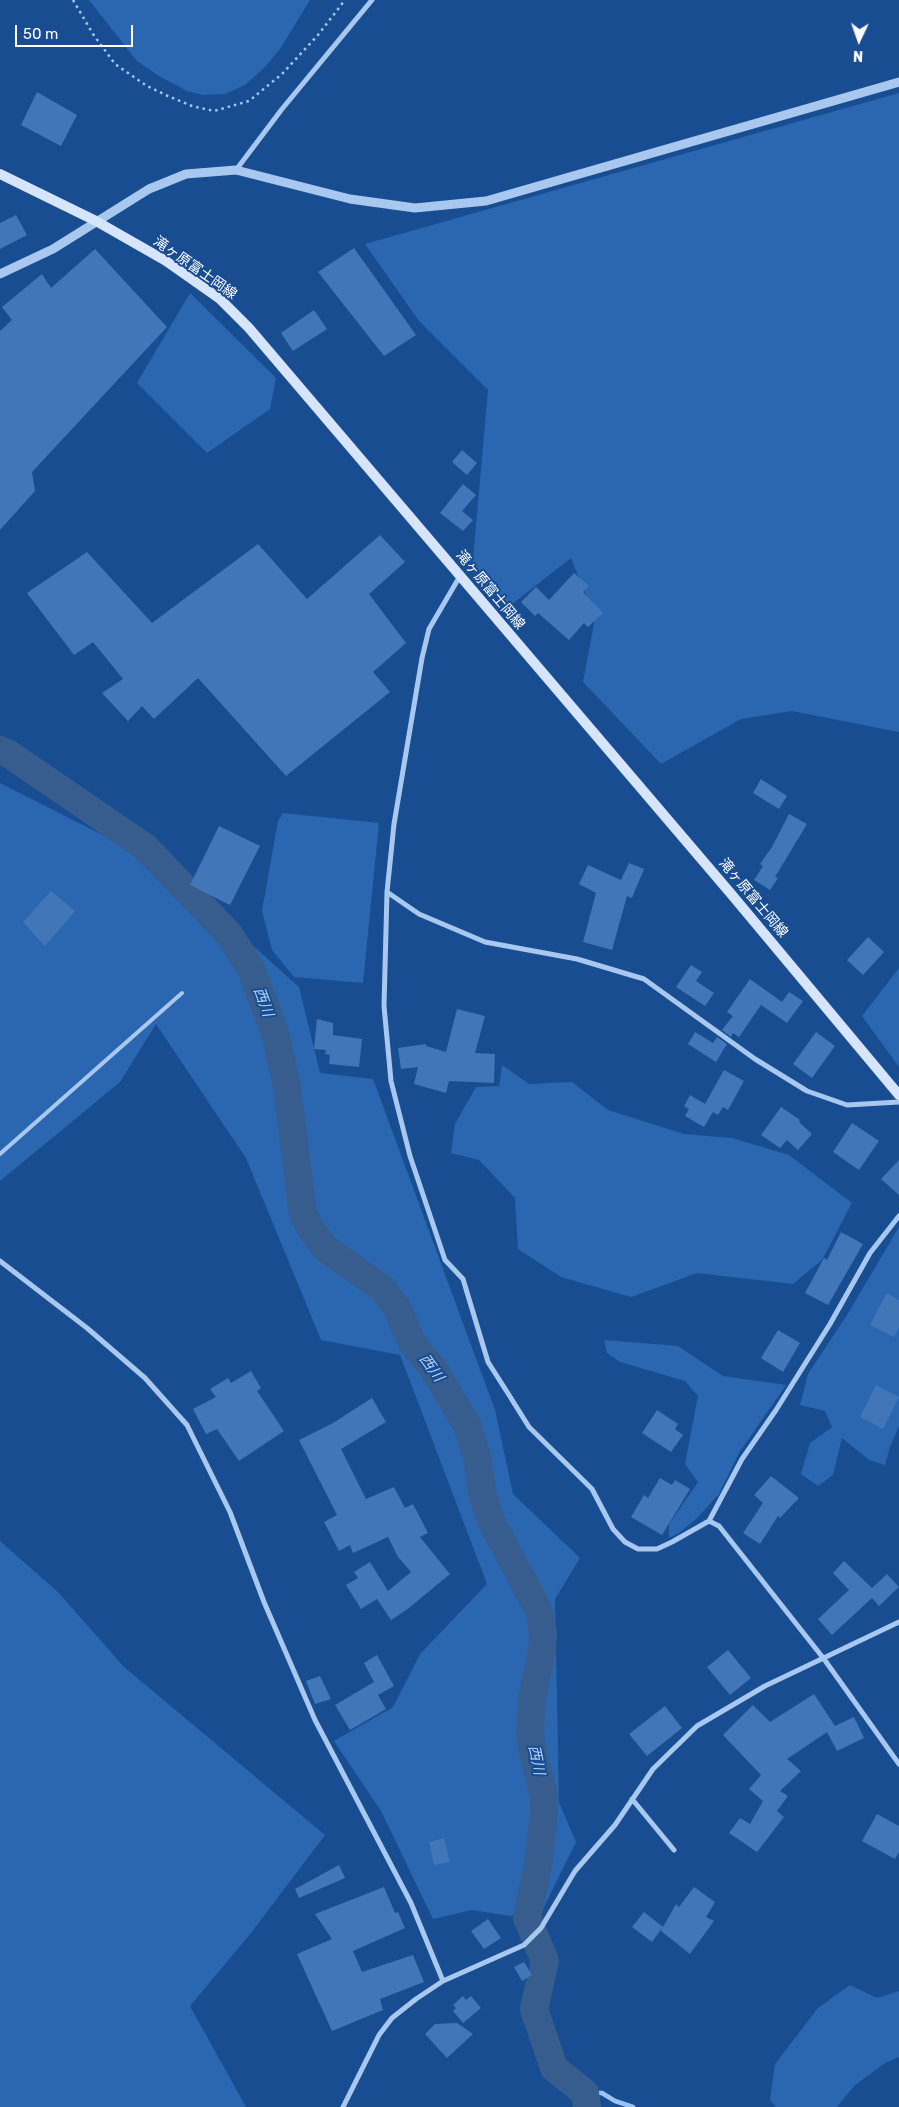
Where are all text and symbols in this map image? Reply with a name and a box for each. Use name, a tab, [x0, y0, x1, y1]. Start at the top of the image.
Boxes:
scale bar	[18, 15, 135, 47]
north arrow	[834, 15, 884, 65]
text: 50 m	[23, 25, 58, 43]
text: N	[853, 47, 864, 64]
street label: 滝ヶ原富士岡線	[150, 233, 240, 303]
street label: 滝ヶ原富士岡線	[452, 547, 528, 633]
street label: 滝ヶ原富士岡線	[715, 855, 791, 941]
water label: 西川	[249, 985, 277, 1019]
water label: 西川	[415, 1351, 447, 1385]
water label: 西川	[524, 1743, 548, 1777]

